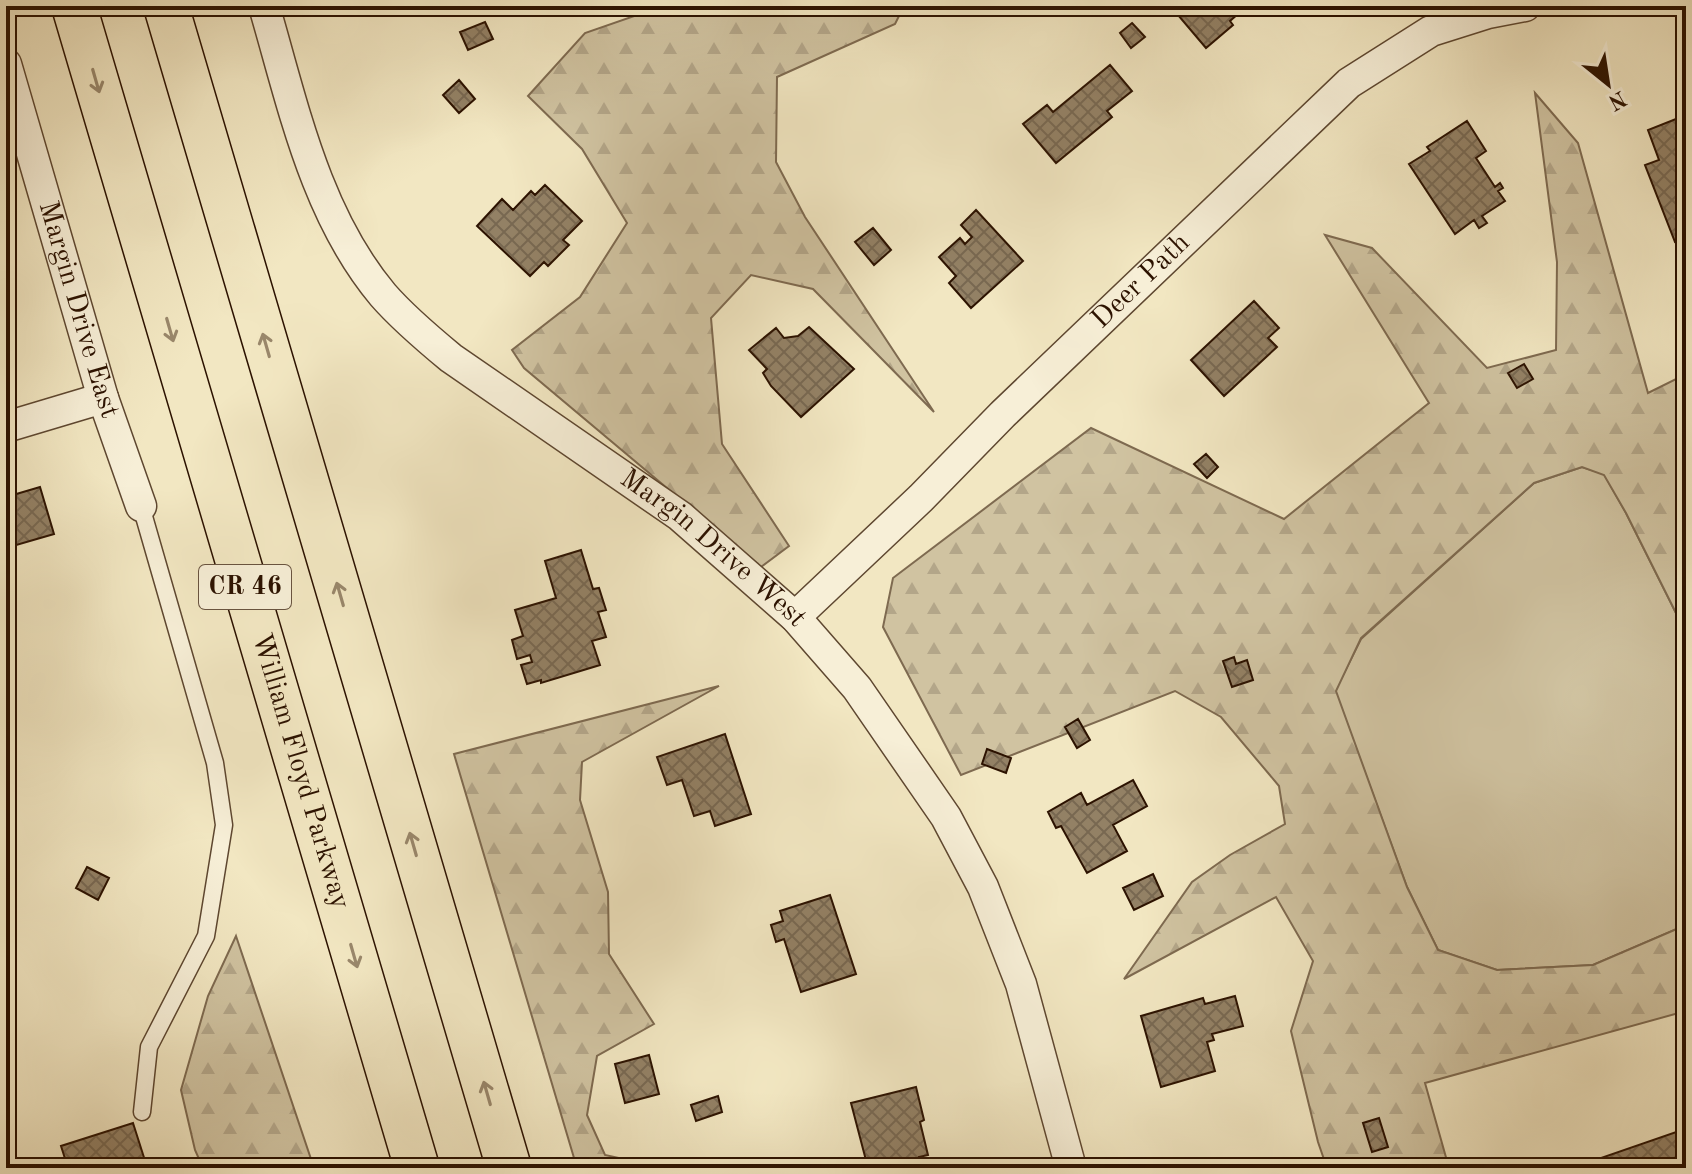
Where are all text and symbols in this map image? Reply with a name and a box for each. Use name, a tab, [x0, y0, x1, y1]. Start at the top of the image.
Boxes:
north arrow	[1568, 44, 1648, 124]
one-way arrow	[89, 67, 104, 93]
text: N	[1604, 86, 1630, 113]
street label: Margin Drive East	[33, 198, 123, 422]
street label: Deer Path	[1087, 229, 1196, 335]
one-way arrow	[163, 317, 178, 343]
one-way arrow	[258, 333, 273, 359]
street label: Margin Drive West	[615, 465, 811, 633]
road number: CR 46	[199, 565, 291, 609]
one-way arrow	[331, 582, 346, 608]
street label: William Floyd Parkway	[246, 630, 354, 913]
one-way arrow	[405, 831, 420, 857]
one-way arrow	[347, 942, 362, 968]
one-way arrow	[479, 1081, 494, 1107]

